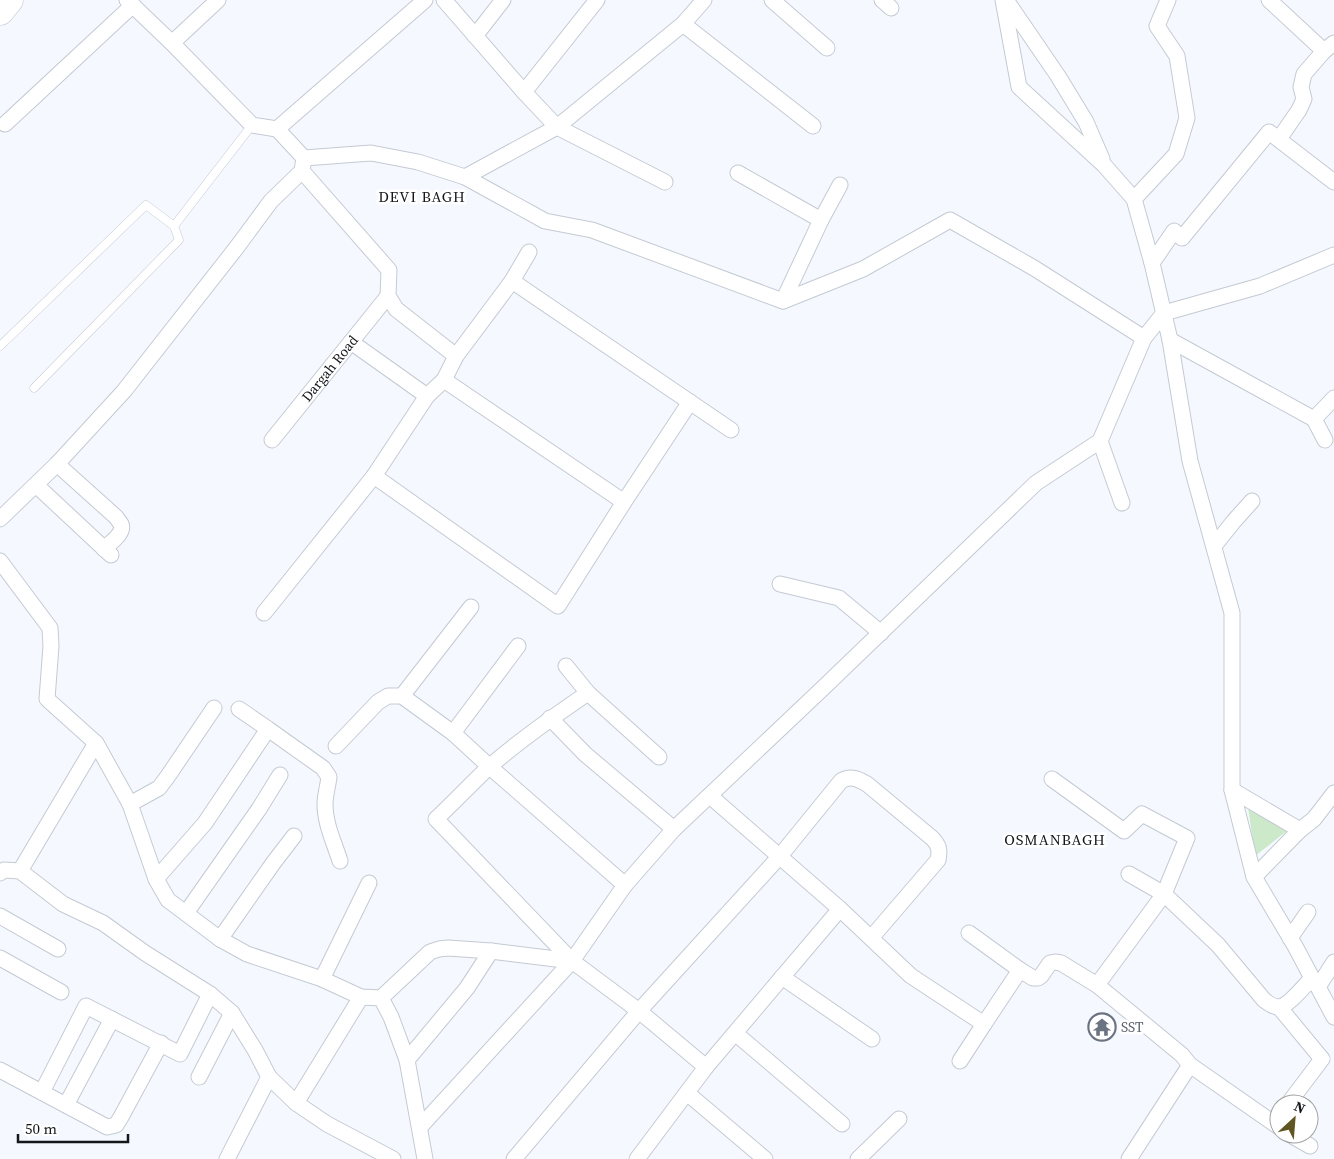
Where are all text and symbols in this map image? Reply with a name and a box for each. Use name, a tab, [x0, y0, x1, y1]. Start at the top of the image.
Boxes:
district label: DEVI BAGH	[378, 186, 466, 207]
street label: Dargah Road	[297, 331, 363, 406]
district label: OSMANBAGH	[1004, 829, 1106, 850]
temple icon: SST	[1087, 1012, 1117, 1042]
place label: SST	[1121, 1017, 1144, 1037]
north arrow	[1269, 1094, 1319, 1144]
text: N	[1291, 1096, 1309, 1119]
scale bar	[18, 1112, 128, 1144]
text: 50 m	[25, 1118, 57, 1139]

